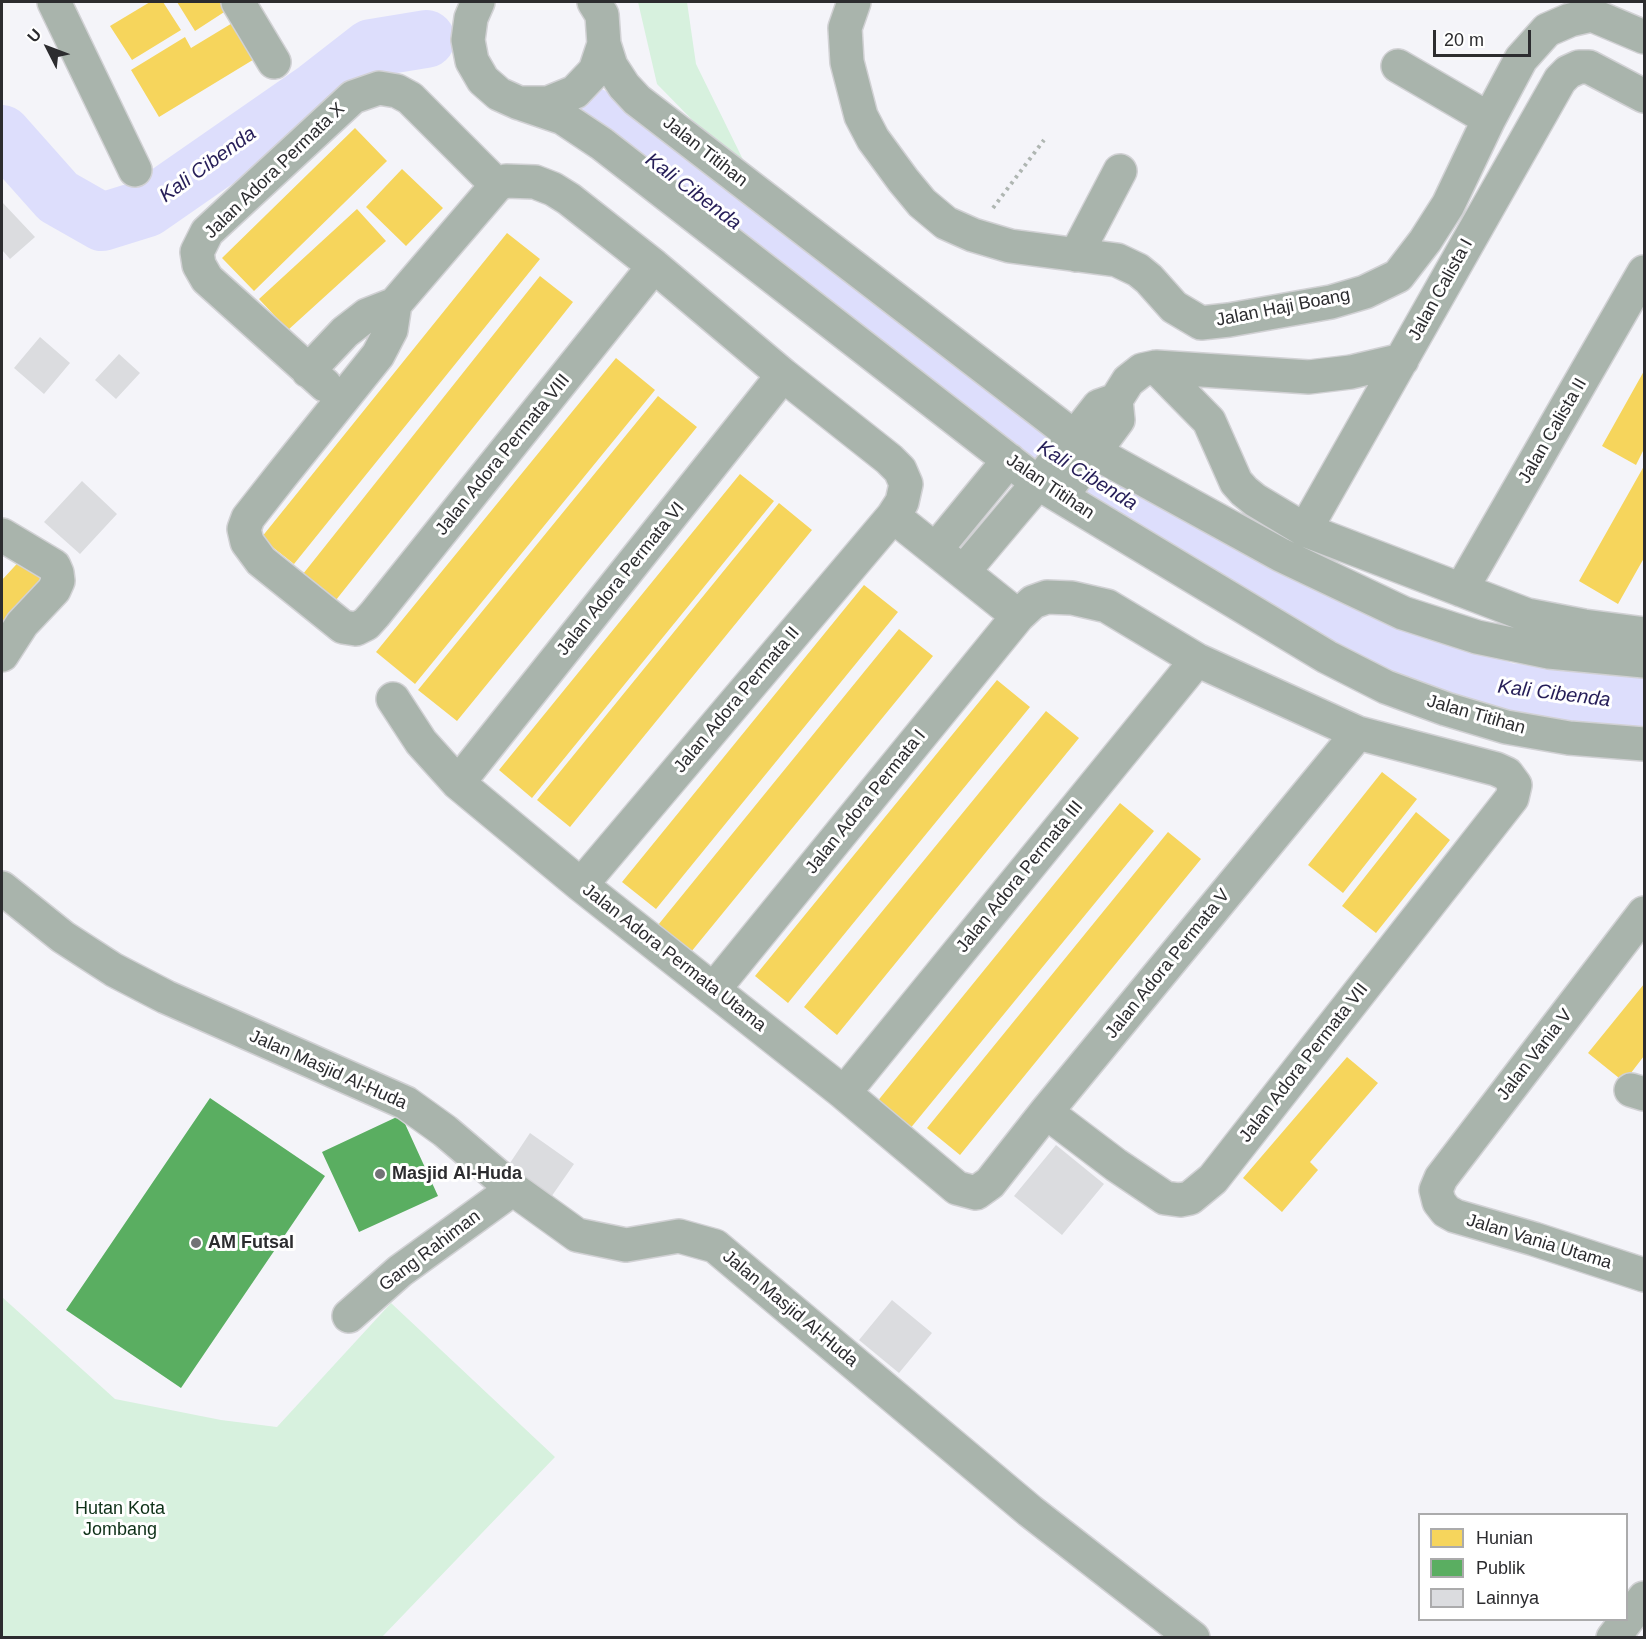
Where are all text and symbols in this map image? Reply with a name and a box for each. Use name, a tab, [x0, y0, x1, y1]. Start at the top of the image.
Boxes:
north arrow	[18, 18, 78, 78]
scale bar	[1436, 18, 1534, 56]
text: U	[24, 26, 44, 46]
text: 20 m	[1444, 30, 1484, 50]
street label: Jalan Adora Permata X	[201, 99, 349, 243]
street label: Jalan Titihan	[658, 112, 752, 192]
water label: Kali Cibenda	[155, 122, 261, 208]
water label: Kali Cibenda	[640, 148, 746, 236]
street label: Jalan Calista I	[1404, 235, 1478, 345]
street label: Jalan Haji Boang	[1214, 284, 1352, 332]
street label: Jalan Adora Permata VIII	[431, 370, 575, 540]
street label: Jalan Calista II	[1514, 374, 1592, 488]
water label: Kali Cibenda	[1033, 436, 1141, 516]
street label: Jalan Titihan	[1002, 450, 1098, 524]
street label: Jalan Adora Permata VI	[552, 498, 690, 660]
street label: Jalan Adora Permata II	[670, 623, 804, 777]
water label: Kali Cibenda	[1496, 675, 1612, 713]
street label: Jalan Titihan	[1424, 691, 1528, 739]
street label: Jalan Adora Permata I	[801, 726, 931, 878]
street label: Jalan Adora Permata III	[952, 797, 1088, 957]
street label: Jalan Adora Permata Utama	[578, 880, 770, 1036]
street label: Jalan Adora Permata V	[1101, 885, 1235, 1043]
street label: Jalan Adora Permata VII	[1235, 979, 1373, 1147]
street label: Jalan Vania V	[1493, 1005, 1577, 1105]
street label: Jalan Masjid Al-Huda	[246, 1026, 410, 1114]
place label: Masjid Al-Huda	[392, 1163, 522, 1185]
marker: Masjid Al-Huda	[373, 1167, 387, 1181]
street label: Gang Rahiman	[375, 1206, 485, 1296]
street label: Jalan Vania Utama	[1464, 1210, 1614, 1274]
place label: AM Futsal	[208, 1232, 294, 1254]
marker: AM Futsal	[189, 1236, 203, 1250]
street label: Jalan Masjid Al-Huda	[718, 1246, 862, 1372]
park label: Hutan Kota Jombang	[75, 1498, 165, 1540]
legend	[1418, 1513, 1628, 1621]
text: Hunian	[1476, 1528, 1533, 1548]
text: Publik	[1476, 1558, 1525, 1578]
text: Lainnya	[1476, 1588, 1539, 1608]

